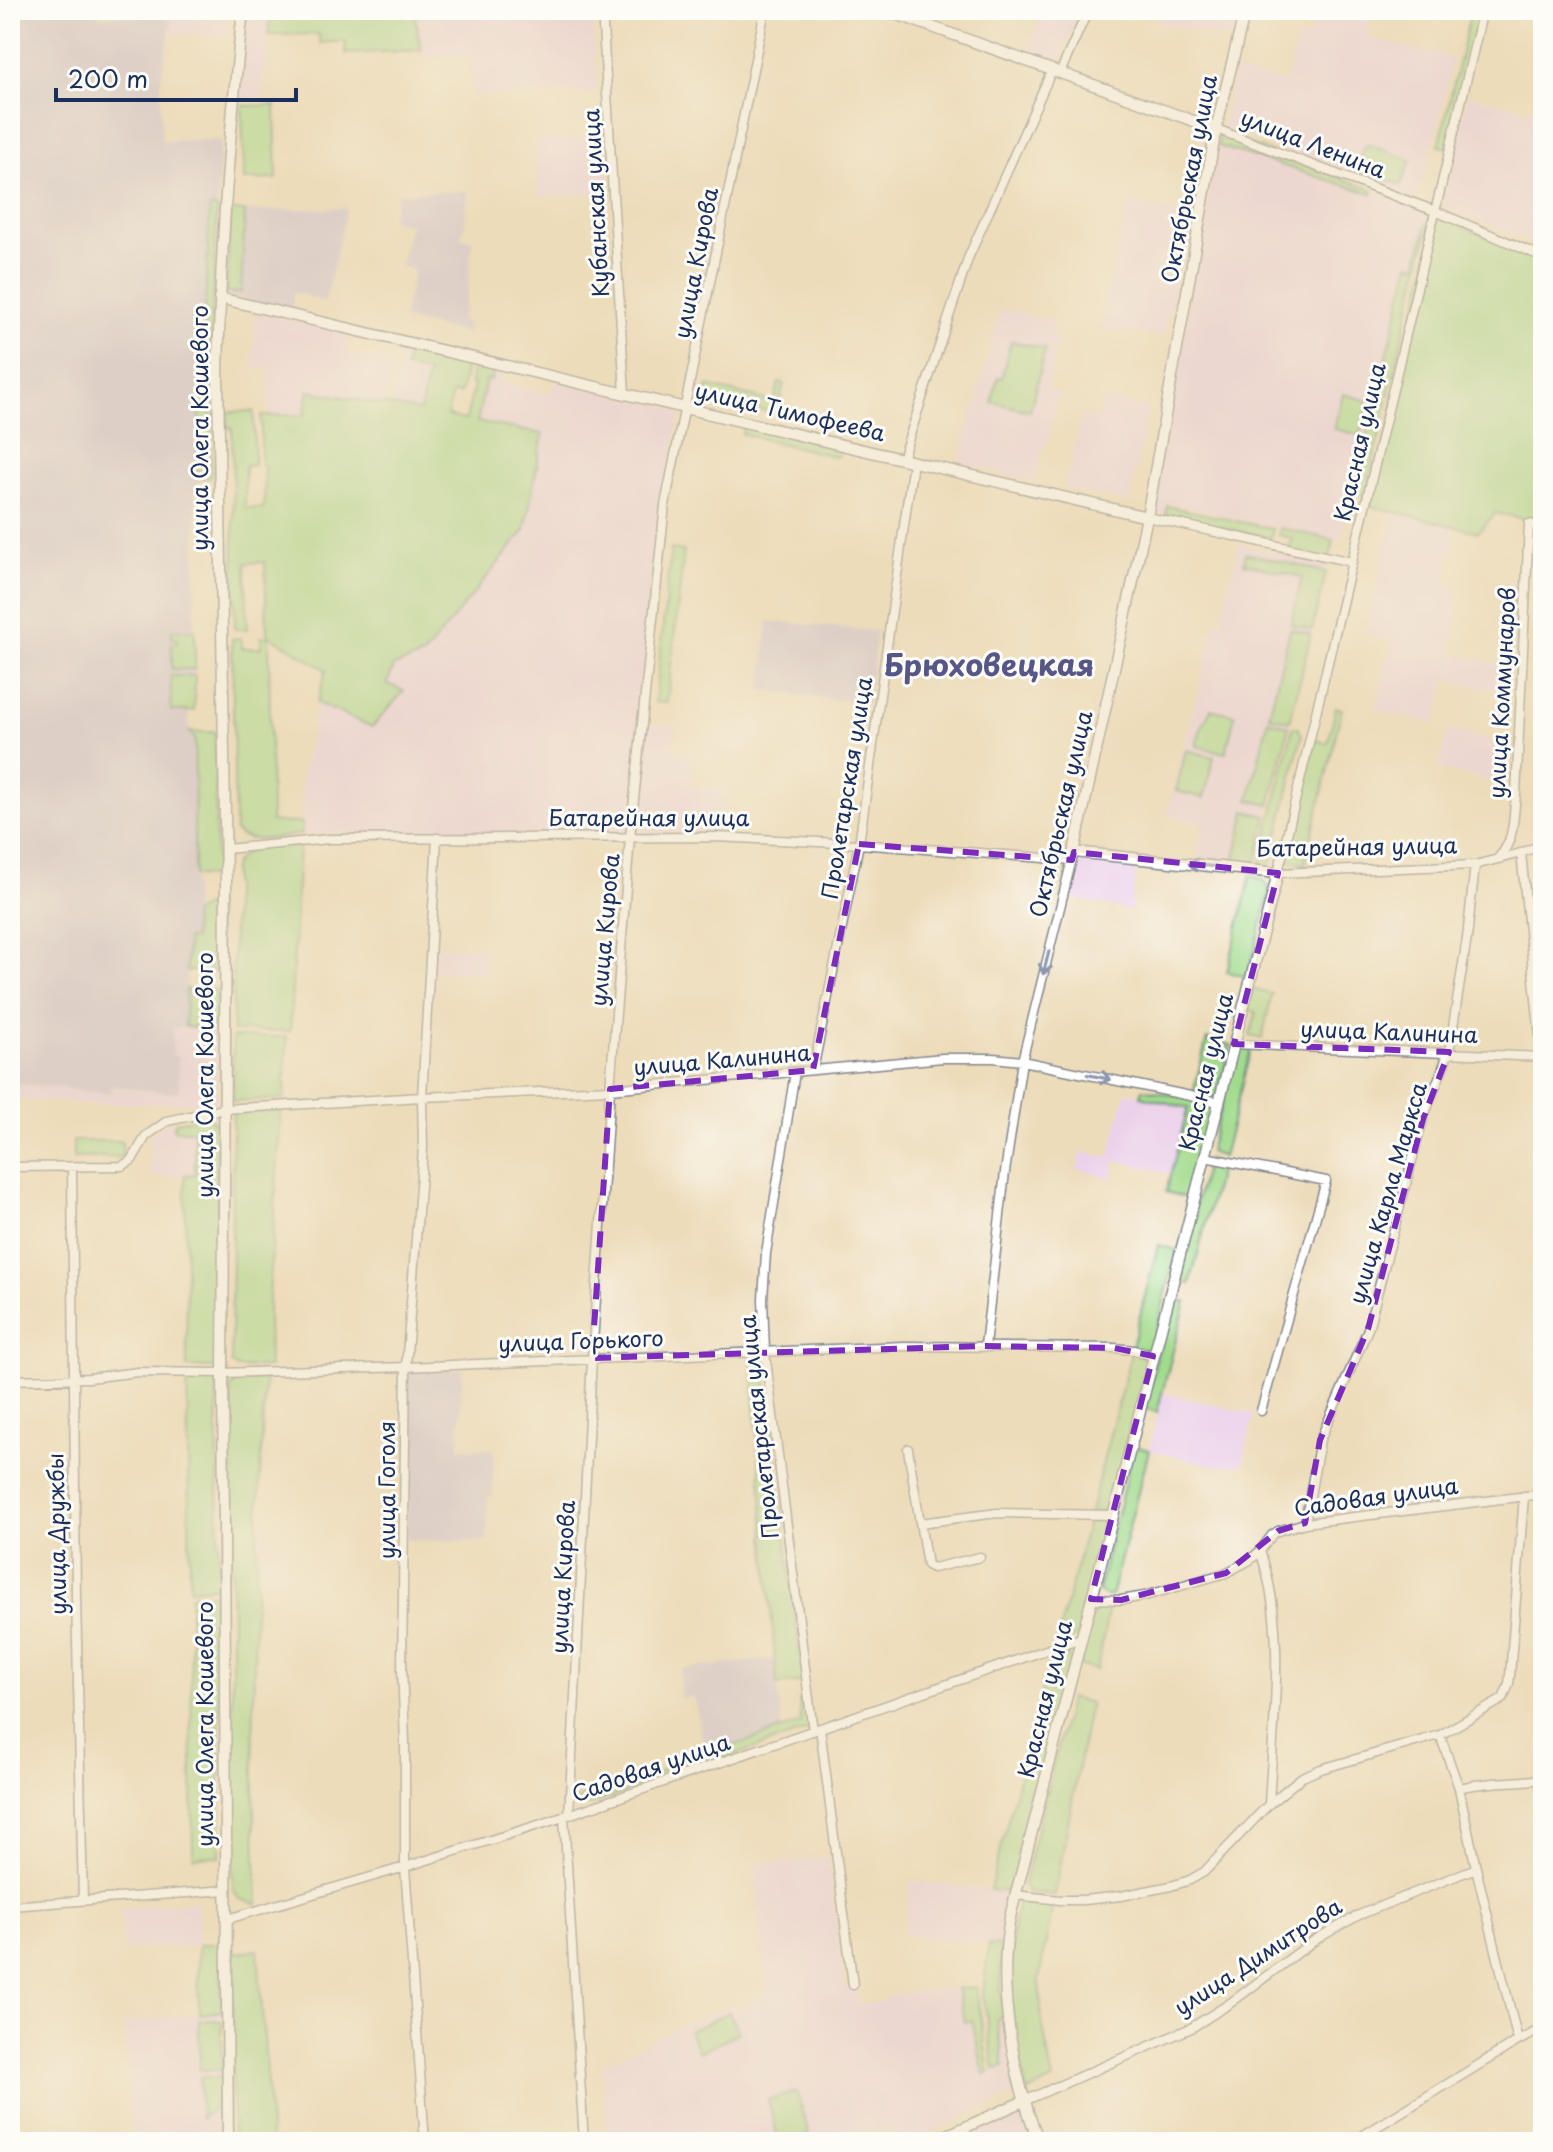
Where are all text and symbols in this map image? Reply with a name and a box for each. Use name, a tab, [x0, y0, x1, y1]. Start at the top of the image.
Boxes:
scale bar	[56, 52, 296, 102]
text: 200 m	[68, 60, 148, 96]
street label: Октябрьская улица	[1151, 72, 1224, 286]
street label: улица Ленина	[1236, 100, 1391, 185]
street label: Кубанская улица	[573, 108, 616, 298]
street label: улица Кирова	[664, 184, 725, 341]
street label: улица Олега Кошевого	[182, 305, 215, 551]
street label: Красная улица	[1324, 359, 1393, 524]
street label: улица Тимофеева	[692, 373, 889, 449]
street label: улица Коммунаров	[1478, 586, 1523, 799]
district label: Брюховецкая	[884, 641, 1094, 686]
street label: Пролетарская улица	[812, 674, 879, 901]
street label: Октябрьская улица	[1020, 707, 1099, 920]
street label: Батарейная улица	[549, 800, 749, 833]
street label: Батарейная улица	[1256, 827, 1458, 864]
street label: улица Кирова	[580, 852, 627, 1008]
one-way arrow	[1187, 857, 1214, 872]
one-way arrow	[1038, 950, 1053, 976]
street label: улица Олега Кошевого	[187, 952, 220, 1198]
street label: Красная улица	[1169, 989, 1240, 1154]
street label: улица Калинина	[1300, 1011, 1479, 1050]
street label: улица Калинина	[632, 1034, 812, 1083]
one-way arrow	[1085, 1070, 1111, 1085]
street label: улица Карла Маркса	[1339, 1078, 1434, 1307]
street label: Пролетарская улица	[729, 1314, 786, 1541]
street label: улица Горького	[498, 1320, 664, 1359]
street label: улица Гоголя	[369, 1421, 402, 1559]
street label: улица Дружбы	[38, 1453, 73, 1615]
street label: Садовая улица	[1292, 1468, 1460, 1523]
street label: улица Кирова	[541, 1499, 582, 1654]
street label: улица Олега Кошевого	[187, 1601, 220, 1847]
street label: Красная улица	[1008, 1616, 1079, 1781]
street label: Садовая улица	[567, 1724, 734, 1809]
street label: улица Димитрова	[1167, 1889, 1348, 2022]

